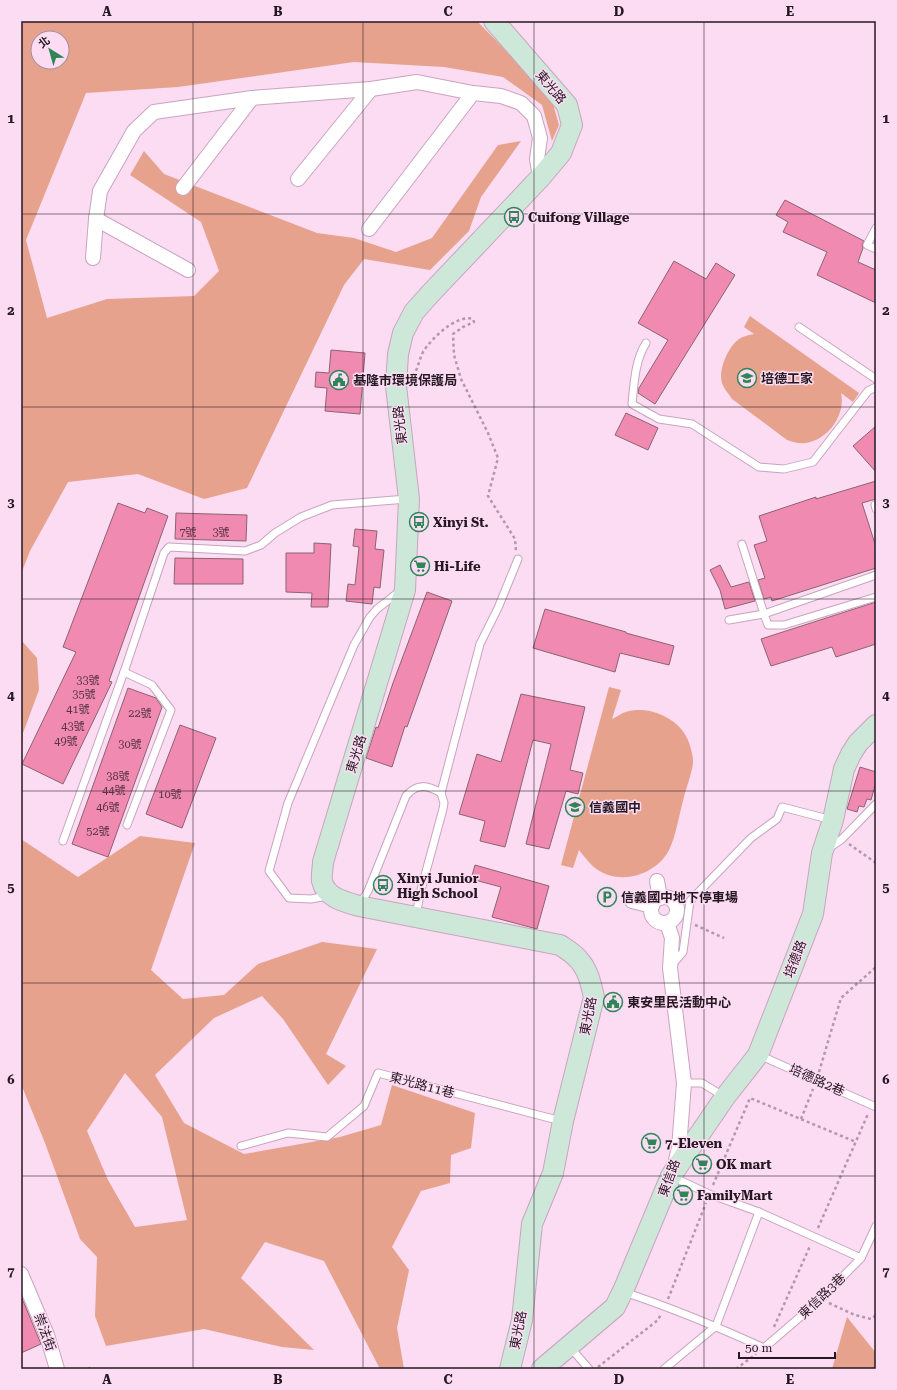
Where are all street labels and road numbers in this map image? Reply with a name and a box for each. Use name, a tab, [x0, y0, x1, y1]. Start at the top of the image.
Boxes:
street label: 東光路	[533, 67, 569, 107]
street label: 東光路	[390, 405, 410, 445]
street label: 東光路	[343, 733, 369, 775]
street label: 培德路	[781, 938, 809, 980]
street label: 東光路	[577, 995, 599, 1037]
street label: 培德路2巷	[787, 1061, 847, 1099]
street label: 東光路11巷	[388, 1069, 456, 1101]
street label: 東信路	[655, 1157, 683, 1199]
street label: 東信路3巷	[795, 1270, 849, 1322]
street label: 東光路	[507, 1309, 529, 1351]
street label: 崇法街	[31, 1311, 59, 1353]

